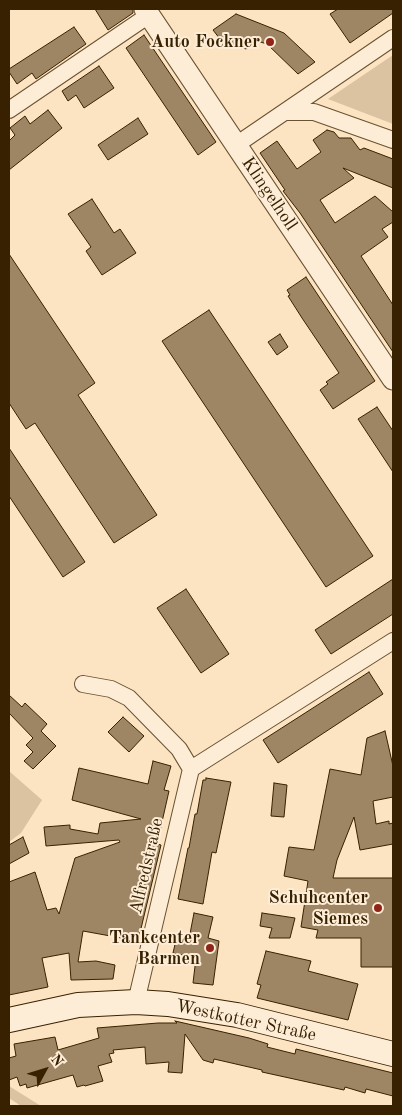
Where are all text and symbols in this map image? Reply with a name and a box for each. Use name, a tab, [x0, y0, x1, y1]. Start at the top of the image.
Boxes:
place label: Auto Fockner	[151, 31, 260, 53]
marker: Auto Fockner	[264, 36, 276, 48]
street label: Klingelholl	[236, 153, 302, 235]
street label: Alfredstraße	[125, 816, 169, 916]
place label: Schuhcenter Siemes	[269, 887, 368, 930]
marker: Schuhcenter Siemes	[372, 902, 384, 914]
place label: Tankcenter Barmen	[109, 927, 200, 970]
marker: Tankcenter Barmen	[204, 942, 216, 954]
street label: Westkotter Straße	[174, 996, 318, 1046]
north arrow	[20, 1045, 70, 1095]
text: N	[48, 1052, 65, 1069]

